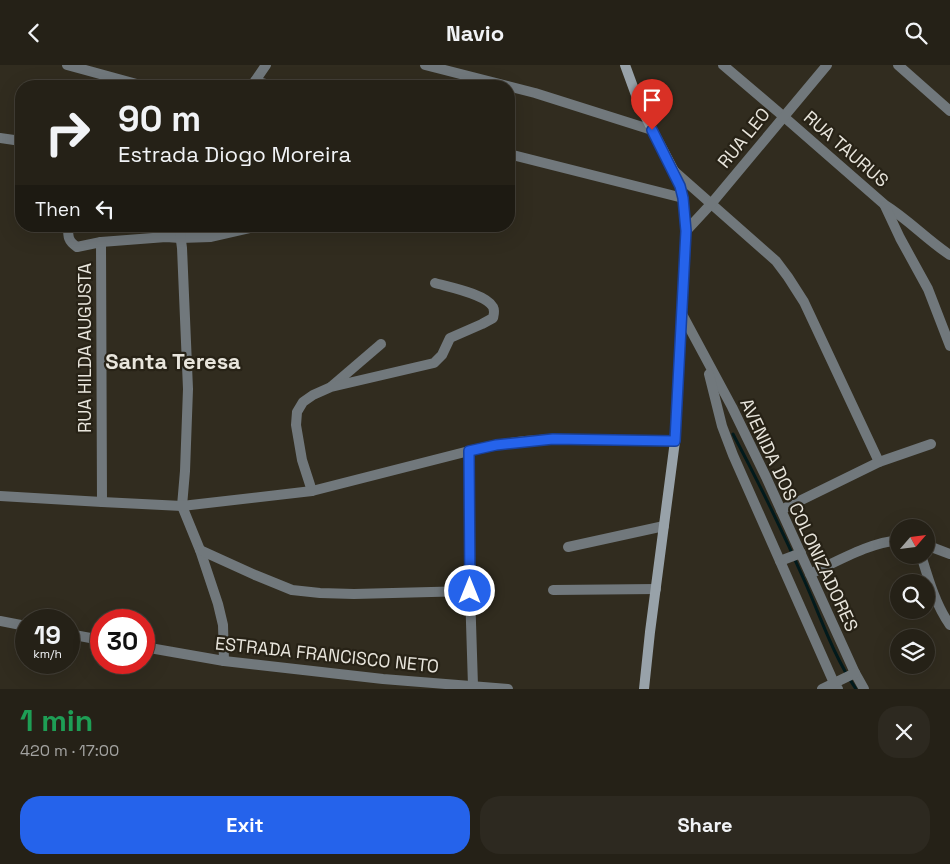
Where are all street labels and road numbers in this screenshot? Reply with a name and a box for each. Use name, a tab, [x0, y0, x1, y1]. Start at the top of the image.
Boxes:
street label: RUA LEO	[712, 103, 775, 172]
street label: RUA TAURUS	[799, 105, 894, 192]
street label: RUA HILDA AUGUSTA	[73, 263, 96, 433]
street label: AVENIDA DOS COLONIZADORES	[735, 394, 864, 635]
street label: ESTRADA FRANCISCO NETO	[214, 631, 440, 678]

